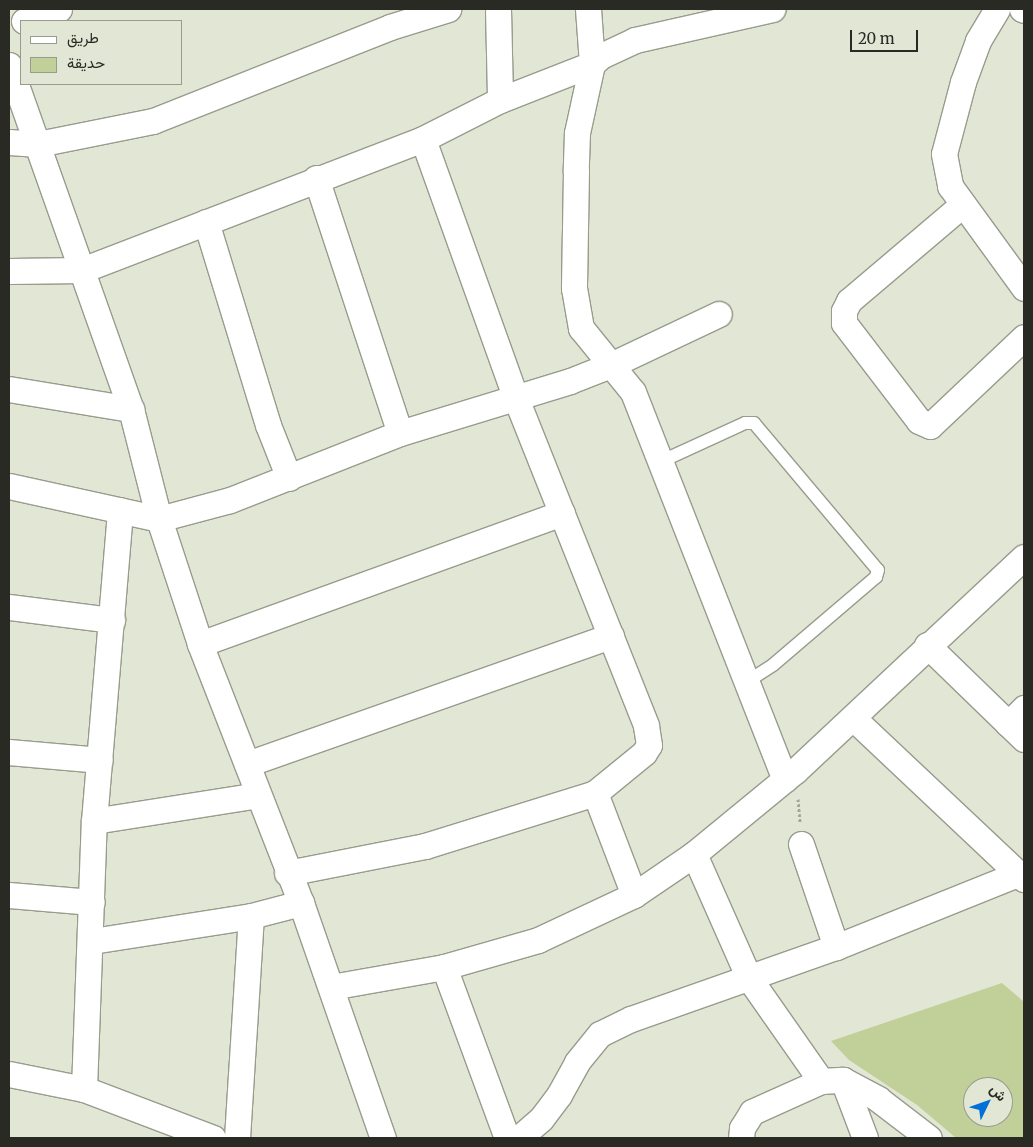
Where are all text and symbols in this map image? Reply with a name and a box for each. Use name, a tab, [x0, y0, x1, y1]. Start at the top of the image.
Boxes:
legend	[20, 20, 182, 85]
scale bar	[853, 20, 920, 52]
text: طريق	[67, 28, 99, 47]
text: 20 m	[858, 29, 895, 48]
text: حديقة	[67, 53, 105, 72]
north arrow	[963, 1077, 1013, 1127]
text: ش	[986, 1080, 1011, 1105]

